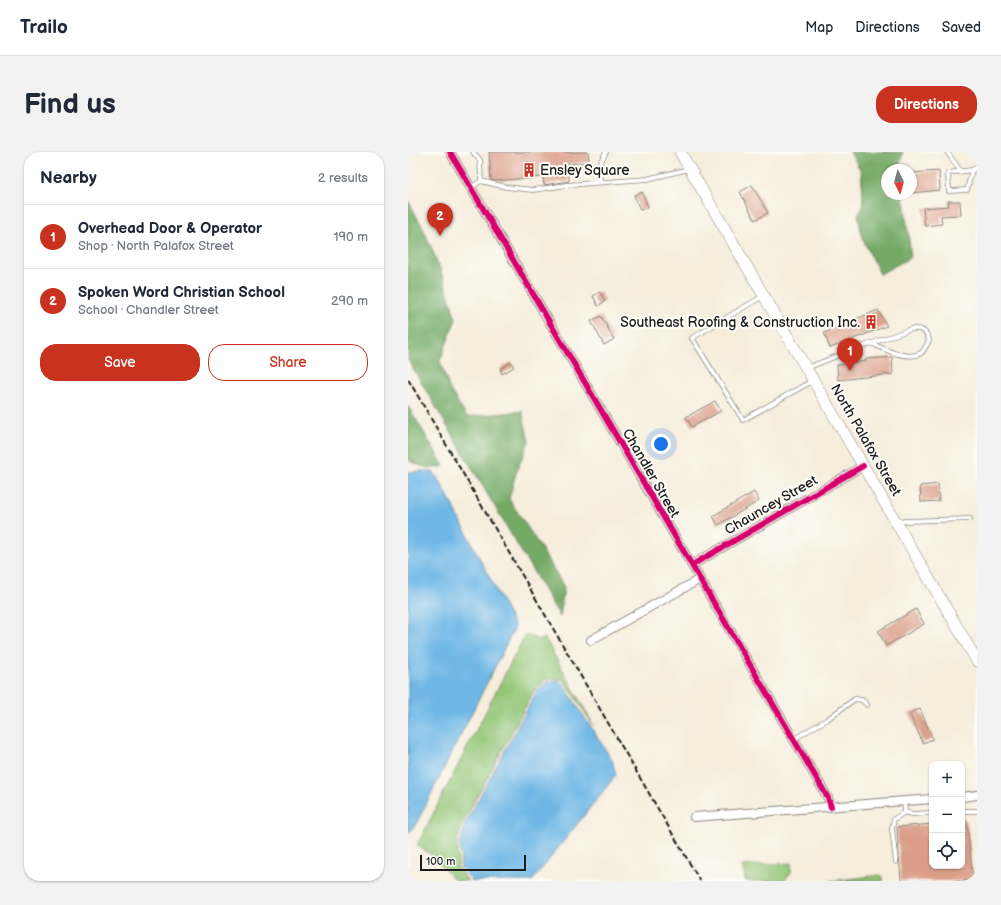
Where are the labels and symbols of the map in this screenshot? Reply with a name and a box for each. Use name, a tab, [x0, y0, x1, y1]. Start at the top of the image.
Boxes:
building icon: Ensley Square	[521, 162, 537, 178]
place label: Ensley Square	[540, 162, 630, 179]
north arrow	[881, 164, 917, 200]
pin: 2	[427, 203, 453, 236]
place label: Southeast Roofing & Construction Inc.	[620, 314, 860, 331]
building icon: Southeast Roofing & Construction Inc.	[863, 314, 879, 330]
pin: 1	[837, 338, 863, 371]
street label: North Palafox Street	[827, 381, 905, 500]
street label: Chandler Street	[619, 426, 684, 521]
your location	[651, 434, 671, 454]
street label: Chauncey Street	[722, 471, 821, 538]
scale bar	[420, 853, 526, 872]

